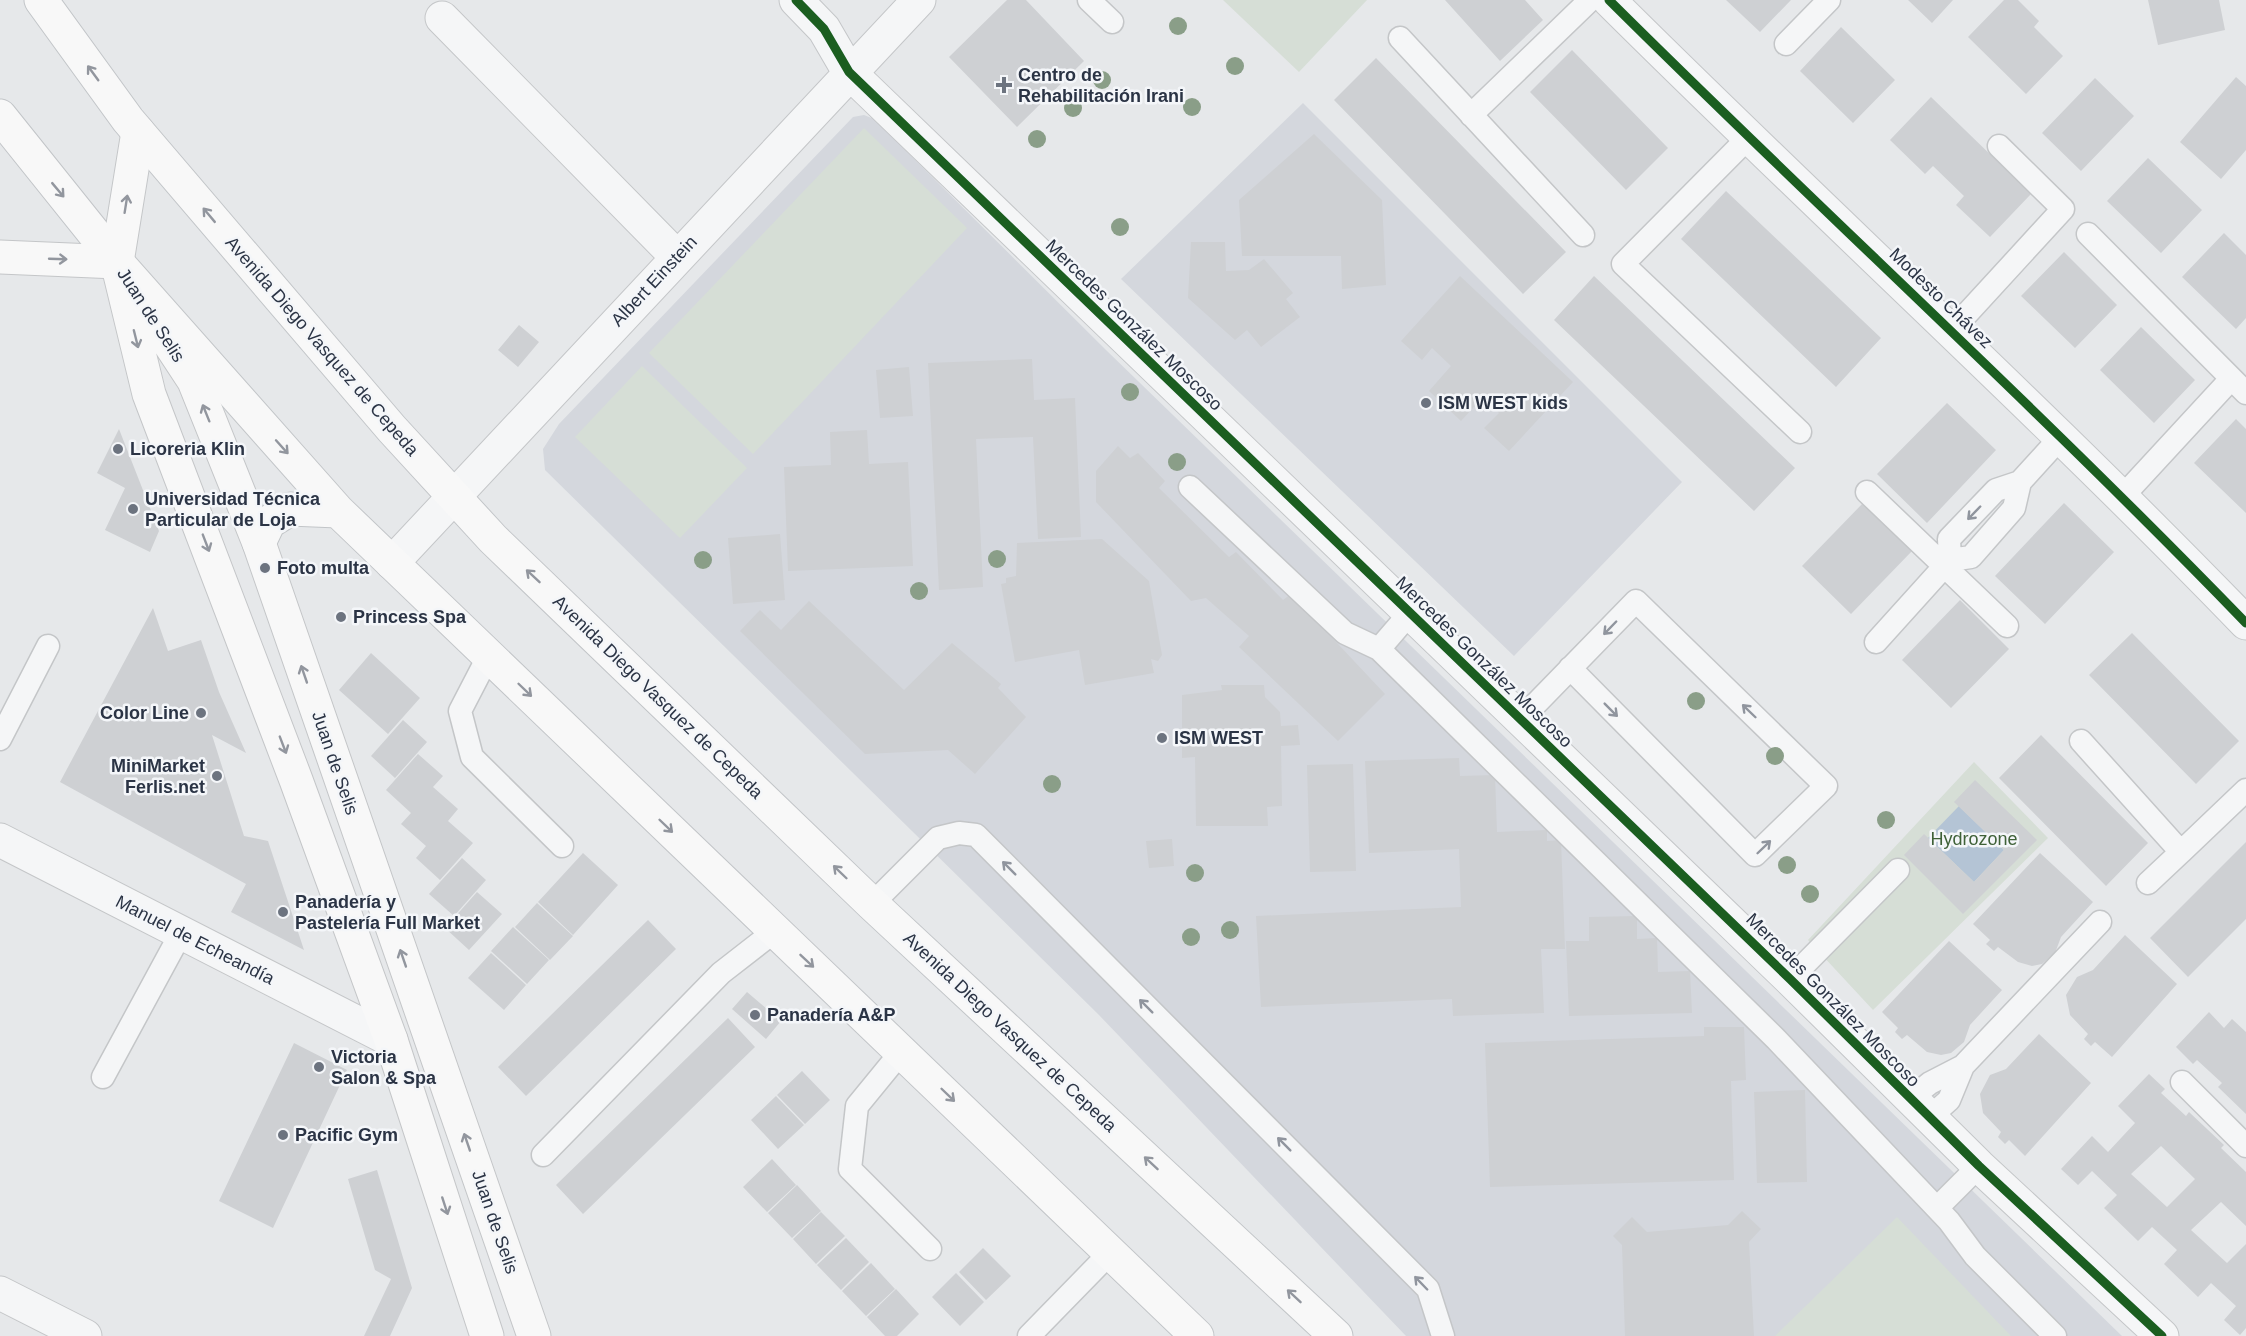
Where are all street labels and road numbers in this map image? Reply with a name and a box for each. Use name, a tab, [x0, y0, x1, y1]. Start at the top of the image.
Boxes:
street label: Avenida Diego Vasquez de Cepeda	[221, 232, 423, 460]
street label: Albert Einstein	[607, 232, 701, 330]
street label: Mercedes González Moscoso	[1042, 235, 1226, 415]
street label: Modesto Chávez	[1885, 244, 1997, 352]
street label: Juan de Selis	[113, 264, 189, 366]
street label: Mercedes González Moscoso	[1392, 572, 1576, 752]
street label: Avenida Diego Vasquez de Cepeda	[549, 591, 768, 803]
street label: Juan de Selis	[308, 709, 362, 817]
street label: Manuel de Echeandía	[112, 891, 278, 989]
street label: Mercedes González Moscoso	[1742, 909, 1924, 1091]
street label: Avenida Diego Vasquez de Cepeda	[899, 928, 1121, 1137]
street label: Juan de Selis	[468, 1168, 522, 1276]

